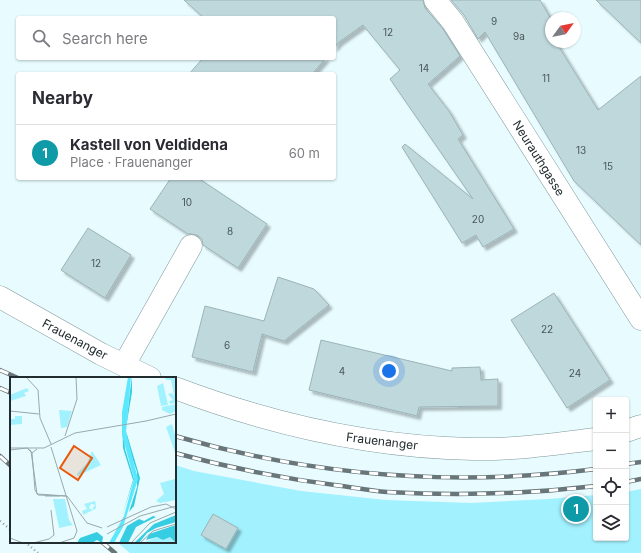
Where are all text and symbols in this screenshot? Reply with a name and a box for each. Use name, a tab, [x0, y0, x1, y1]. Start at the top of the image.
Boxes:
north arrow	[545, 12, 581, 48]
house number: 9	[491, 15, 497, 27]
search box	[16, 16, 336, 60]
house number: 12	[383, 26, 393, 38]
icon: search	[30, 27, 52, 49]
text: Search here	[62, 29, 148, 48]
house number: 9a	[513, 30, 525, 42]
house number: 14	[419, 62, 429, 74]
house number: 11	[542, 72, 550, 84]
text: Nearby	[32, 88, 93, 108]
street label: Neurauthgasse	[510, 117, 568, 199]
text: Kastell von Veldidena	[70, 135, 228, 154]
house number: 13	[576, 144, 586, 156]
text: 1	[42, 145, 48, 161]
text: 60 m	[289, 145, 320, 161]
text: Place · Frauenanger	[70, 154, 193, 170]
house number: 15	[603, 160, 613, 172]
house number: 10	[182, 196, 192, 208]
house number: 20	[472, 213, 484, 225]
house number: 8	[227, 225, 233, 237]
house number: 12	[91, 257, 101, 269]
street label: Frauenanger	[40, 316, 111, 363]
house number: 22	[541, 323, 553, 335]
house number: 6	[224, 339, 230, 351]
your location	[379, 361, 399, 381]
house number: 4	[339, 365, 345, 377]
house number: 24	[569, 367, 581, 379]
inset map	[10, 377, 176, 543]
map controls	[593, 397, 629, 541]
button: +	[593, 397, 629, 433]
street label: Frauenanger	[345, 429, 419, 453]
button: −	[593, 433, 629, 469]
button: locate	[593, 469, 629, 505]
pin: 1	[563, 494, 589, 524]
button: layers	[593, 505, 629, 541]

